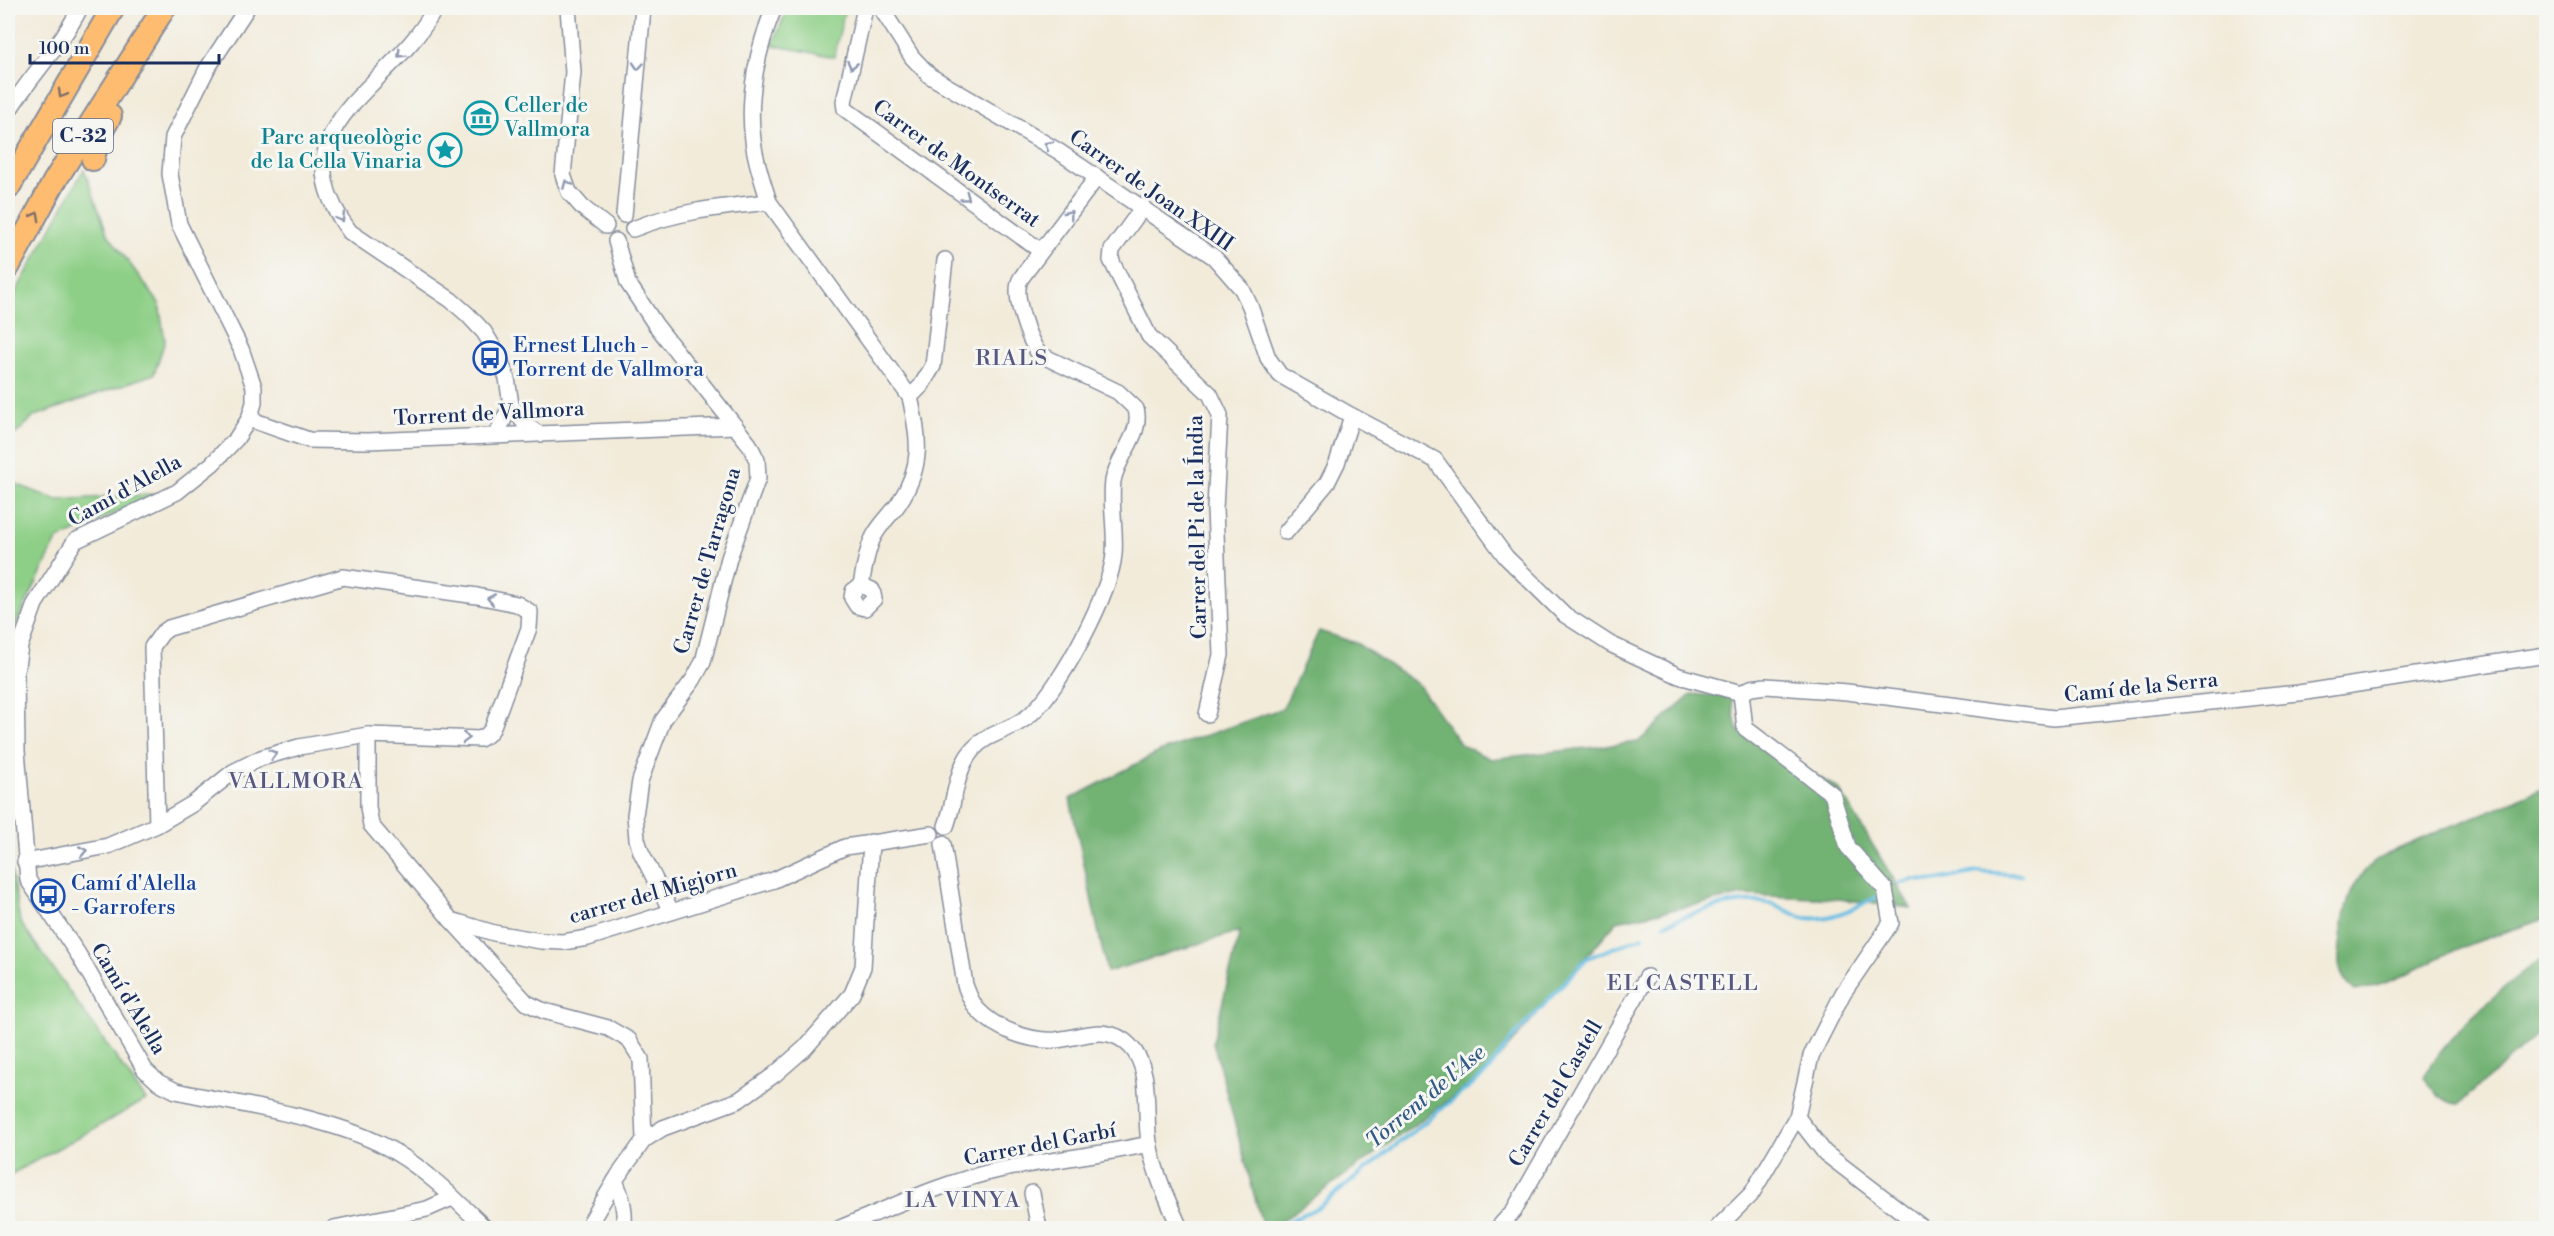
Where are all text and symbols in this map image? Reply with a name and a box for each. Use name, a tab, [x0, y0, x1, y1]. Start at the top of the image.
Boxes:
scale bar	[30, 27, 219, 65]
text: 100 m	[39, 37, 90, 60]
one-way arrow	[397, 47, 408, 58]
one-way arrow	[847, 59, 860, 69]
one-way arrow	[632, 61, 645, 70]
one-way arrow	[58, 88, 70, 98]
place label: Celler de Vallmora	[503, 93, 590, 143]
street label: Carrer de Montserrat	[867, 94, 1045, 234]
museum icon: Celler de Vallmora	[463, 100, 499, 136]
road number: C-32	[53, 119, 113, 153]
street label: Carrer de Joan XXIII	[1064, 124, 1238, 258]
place label: Parc arqueològic de la Cella Vinaria	[251, 125, 422, 175]
place icon: Parc arqueològic de la Cella Vinaria	[427, 132, 463, 168]
one-way arrow	[1044, 141, 1054, 153]
one-way arrow	[562, 179, 574, 190]
one-way arrow	[959, 190, 970, 201]
one-way arrow	[1062, 210, 1073, 221]
one-way arrow	[29, 211, 40, 222]
one-way arrow	[333, 212, 345, 222]
place label: Ernest Lluch - Torrent de Vallmora	[513, 333, 704, 383]
bus stop icon: Ernest Lluch - Torrent de Vallmora	[472, 340, 508, 376]
district label: RIALS	[975, 345, 1049, 372]
street label: Torrent de Vallmora	[393, 396, 585, 432]
street label: Carrer del Pi de la Índia	[1181, 414, 1213, 639]
street label: Camí d'Alella	[64, 449, 187, 533]
street label: Carrer de Tarragona	[669, 464, 747, 658]
one-way arrow	[487, 593, 497, 606]
street label: Camí de la Serra	[2063, 667, 2220, 709]
one-way arrow	[461, 732, 470, 745]
one-way arrow	[267, 749, 278, 761]
district label: VALLMORA	[227, 768, 364, 795]
one-way arrow	[77, 845, 87, 858]
street label: carrer del Migjorn	[566, 857, 741, 930]
place label: Camí d'Alella - Garrofers	[71, 871, 197, 921]
bus stop icon: Camí d'Alella - Garrofers	[30, 878, 66, 914]
street label: Camí d'Alella	[85, 938, 172, 1060]
district label: EL CASTELL	[1607, 970, 1759, 997]
street label: Carrer del Castell	[1503, 1016, 1609, 1172]
water label: Torrent de l'Ase	[1361, 1039, 1491, 1155]
street label: Carrer del Garbí	[962, 1117, 1119, 1172]
district label: LA VINYA	[905, 1187, 1021, 1214]

